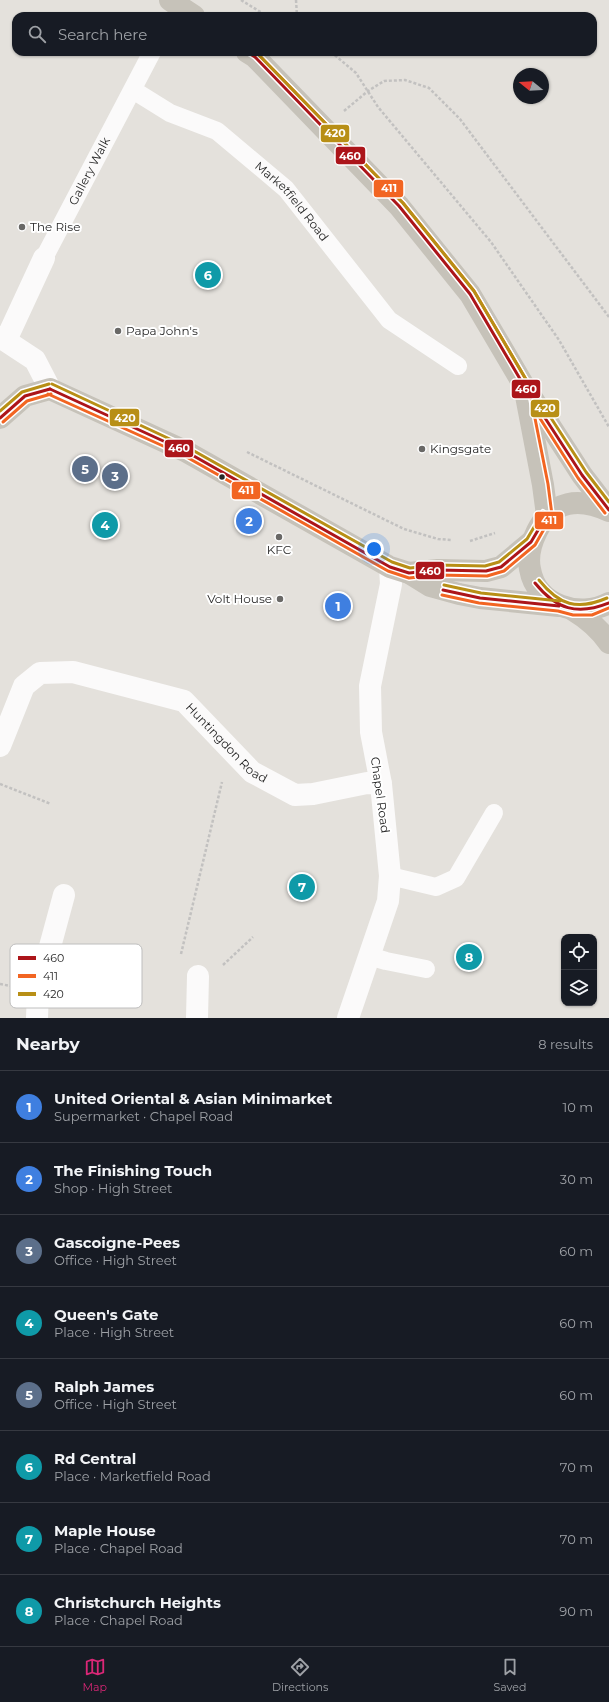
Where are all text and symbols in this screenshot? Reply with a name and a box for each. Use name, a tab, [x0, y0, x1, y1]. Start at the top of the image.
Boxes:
search box	[12, 12, 597, 56]
icon: search	[26, 23, 48, 45]
text: Search here	[58, 25, 147, 44]
north arrow	[513, 68, 549, 104]
line badge: 420	[320, 124, 350, 143]
text: 420	[324, 126, 346, 140]
street label: Gallery Walk	[65, 134, 113, 208]
line badge: 460	[335, 146, 366, 165]
text: 460	[339, 149, 362, 163]
street label: Marketfield Road	[252, 158, 332, 244]
line badge: 411	[373, 179, 404, 198]
text: 411	[381, 181, 397, 195]
place label: The Rise	[30, 219, 80, 234]
marker: The Rise	[17, 222, 27, 232]
pin: 6	[195, 260, 221, 290]
place label: Papa John's	[126, 323, 198, 338]
marker: Papa John's	[113, 326, 123, 336]
line badge: 460	[511, 379, 541, 399]
text: 460	[515, 382, 538, 396]
line badge: 420	[530, 399, 560, 418]
text: 420	[534, 401, 556, 415]
line badge: 420	[109, 408, 140, 427]
text: 420	[114, 411, 136, 425]
line badge: 460	[164, 439, 194, 458]
text: 460	[168, 441, 191, 455]
place label: Kingsgate	[430, 441, 491, 456]
marker: Kingsgate	[417, 444, 427, 454]
pin: 5	[72, 454, 98, 484]
pin: 3	[102, 461, 128, 491]
unlabelled marker	[217, 472, 227, 482]
line badge: 411	[231, 481, 261, 500]
text: 411	[238, 483, 254, 497]
pin: 2	[236, 506, 262, 536]
pin: 4	[92, 510, 118, 540]
line badge: 411	[534, 511, 564, 530]
text: 411	[541, 513, 557, 527]
marker: KFC	[274, 532, 284, 542]
your location	[364, 539, 384, 559]
place label: KFC	[267, 542, 292, 557]
line badge: 460	[415, 561, 445, 580]
text: 460	[419, 564, 442, 578]
place label: Volt House	[207, 591, 272, 606]
pin: 1	[325, 591, 351, 621]
marker: Volt House	[275, 594, 285, 604]
street label: Huntingdon Road	[183, 700, 270, 786]
street label: Chapel Road	[368, 756, 393, 834]
pin: 7	[289, 872, 315, 902]
map controls	[561, 934, 597, 1006]
button: locate	[561, 934, 597, 970]
pin: 8	[456, 942, 482, 972]
legend	[10, 944, 142, 1008]
text: 460	[43, 951, 64, 965]
text: 411	[43, 969, 58, 983]
button: layers	[561, 970, 597, 1006]
text: 420	[43, 987, 64, 1001]
text: Nearby	[16, 1034, 80, 1054]
text: 8 results	[538, 1036, 593, 1052]
text: United Oriental & Asian Minimarket	[54, 1089, 332, 1108]
text: 1	[26, 1099, 32, 1115]
text: 10 m	[563, 1099, 593, 1115]
text: Supermarket · Chapel Road	[54, 1108, 233, 1124]
text: The Finishing Touch	[54, 1161, 212, 1180]
text: 2	[25, 1171, 33, 1187]
text: 30 m	[560, 1171, 593, 1187]
text: Shop · High Street	[54, 1180, 172, 1196]
text: Gascoigne-Pees	[54, 1233, 180, 1252]
text: 3	[25, 1243, 33, 1259]
text: 60 m	[559, 1243, 593, 1259]
text: Office · High Street	[54, 1252, 177, 1268]
text: Queen's Gate	[54, 1305, 158, 1324]
text: 4	[25, 1315, 33, 1331]
text: 60 m	[559, 1315, 593, 1331]
text: Place · High Street	[54, 1324, 174, 1340]
text: Ralph James	[54, 1377, 154, 1396]
text: 5	[25, 1387, 33, 1403]
text: 60 m	[559, 1387, 593, 1403]
text: Office · High Street	[54, 1396, 177, 1412]
text: Rd Central	[54, 1449, 136, 1468]
text: 6	[25, 1459, 33, 1475]
text: 70 m	[560, 1459, 593, 1475]
text: Place · Marketfield Road	[54, 1468, 211, 1484]
text: Maple House	[54, 1521, 156, 1540]
text: 7	[25, 1531, 33, 1547]
text: 70 m	[560, 1531, 593, 1547]
text: Place · Chapel Road	[54, 1540, 183, 1556]
text: Christchurch Heights	[54, 1593, 221, 1612]
text: 8	[25, 1603, 33, 1619]
text: 90 m	[559, 1603, 593, 1619]
text: Place · Chapel Road	[54, 1612, 183, 1628]
tab: Map	[83, 1656, 107, 1694]
tab: Directions	[272, 1656, 328, 1694]
tab: Saved	[493, 1656, 526, 1694]

